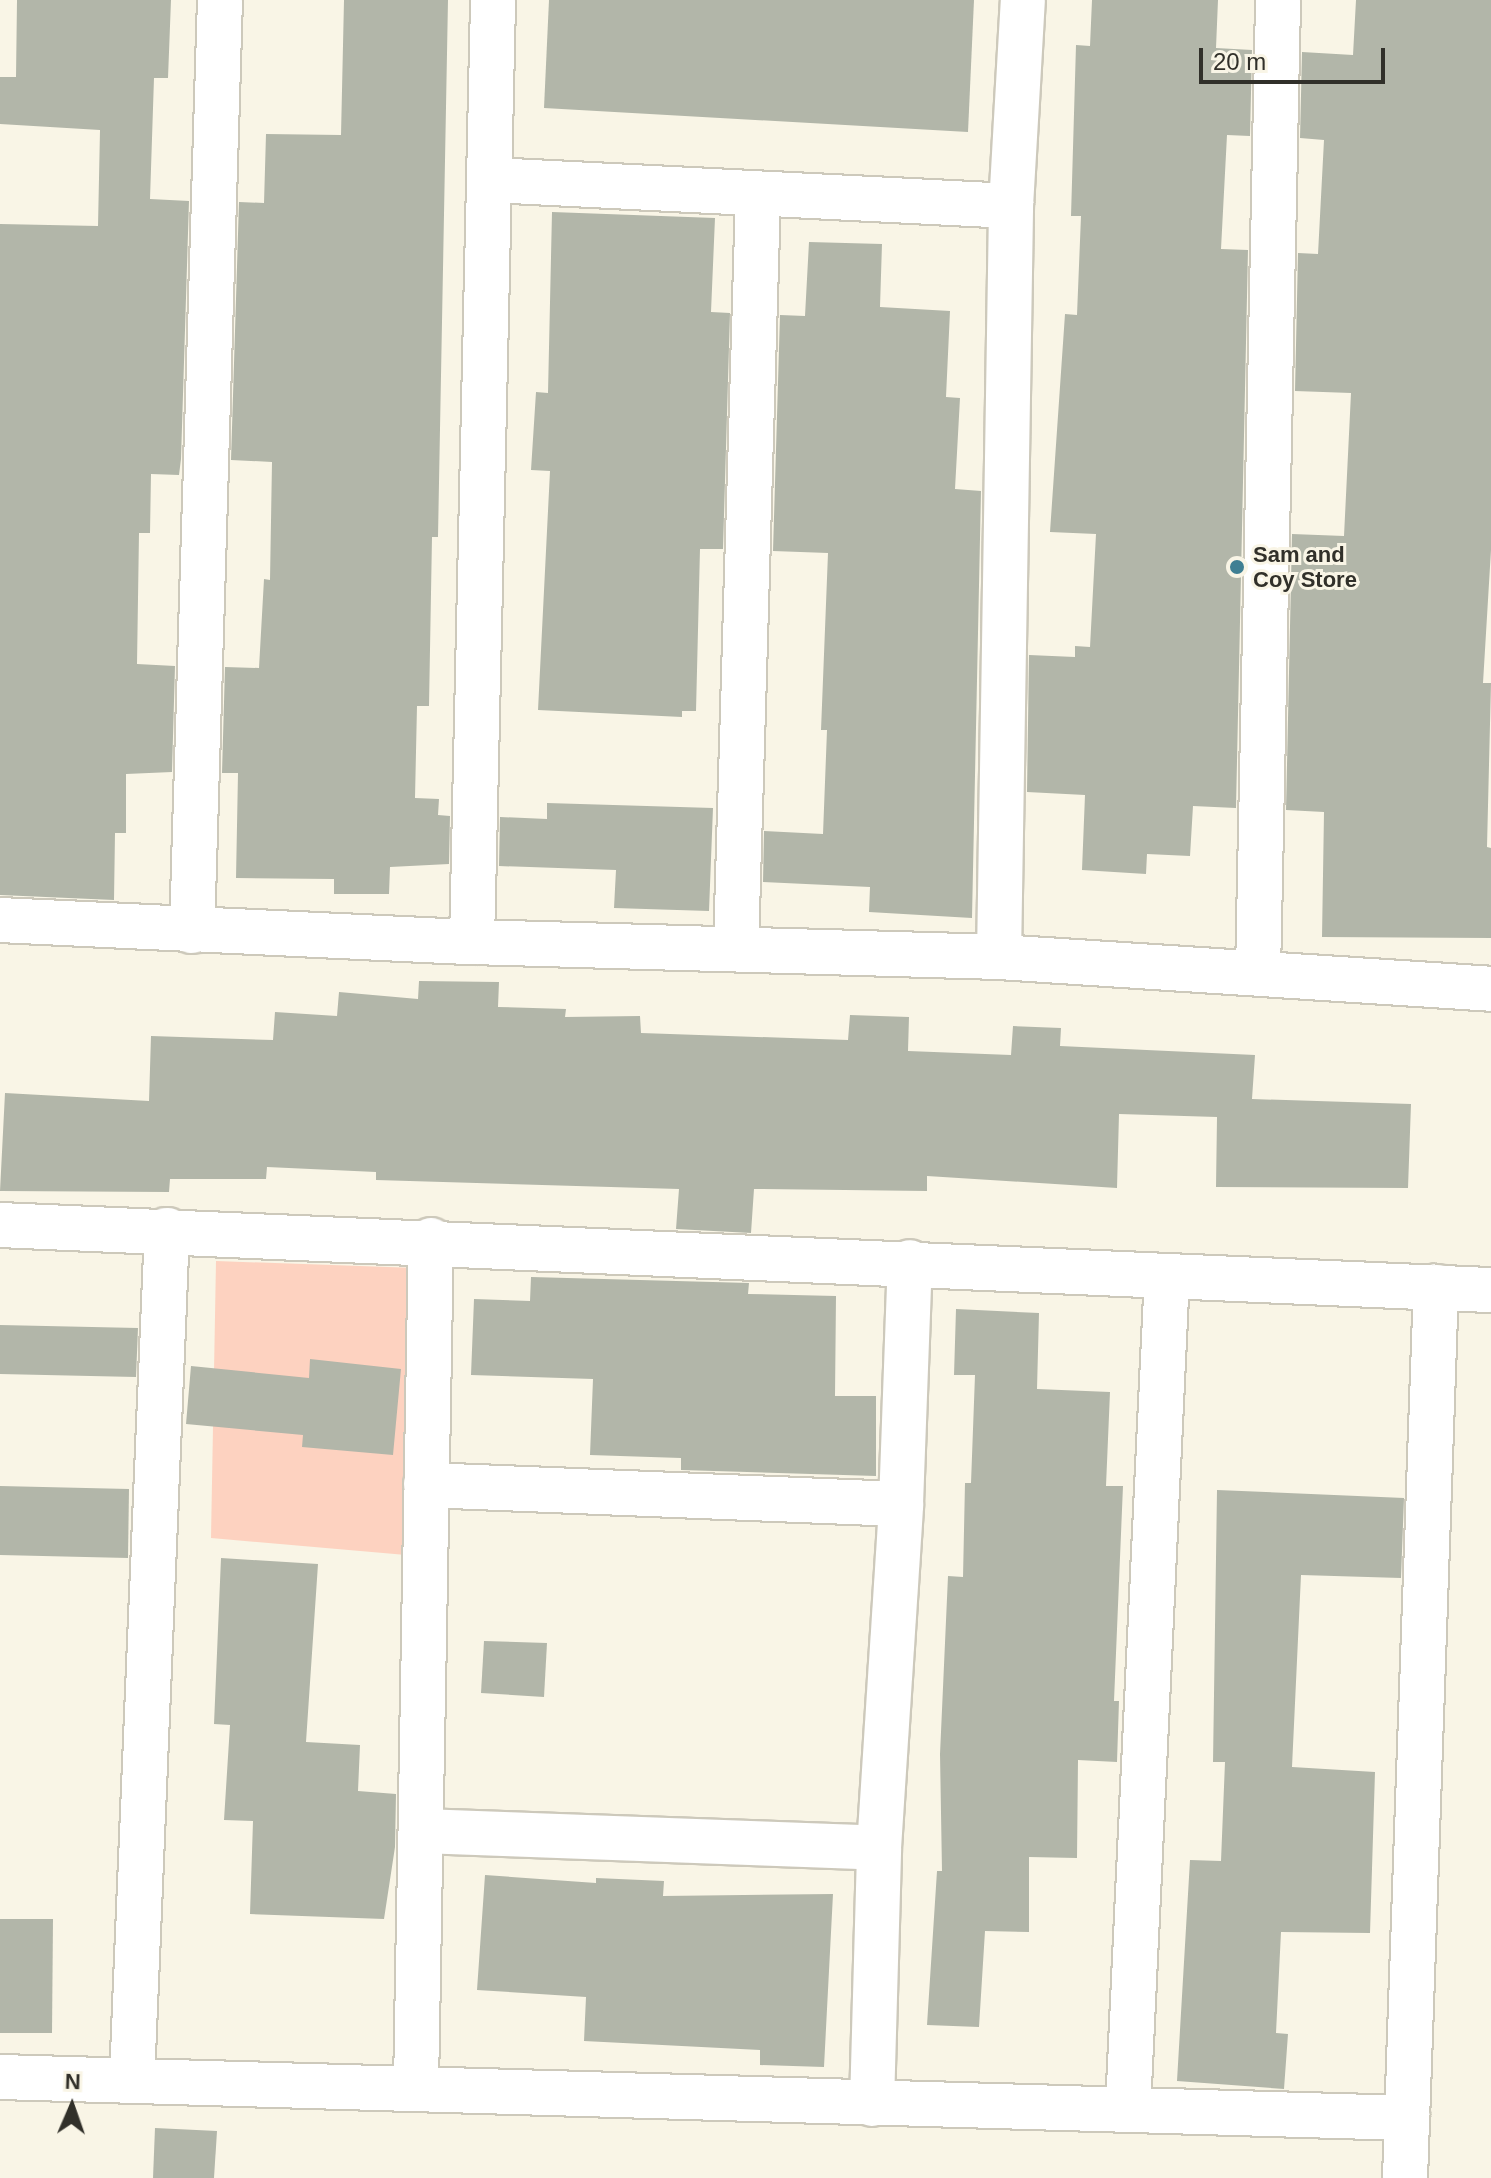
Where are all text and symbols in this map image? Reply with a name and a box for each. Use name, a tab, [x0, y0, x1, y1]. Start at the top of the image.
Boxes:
scale bar	[1203, 32, 1389, 82]
text: 20 m	[1213, 48, 1266, 75]
place label: Sam and Coy Store	[1253, 541, 1357, 592]
marker: Sam and Coy Store	[1228, 558, 1246, 576]
north arrow	[32, 2066, 112, 2146]
text: N	[64, 2069, 81, 2094]

